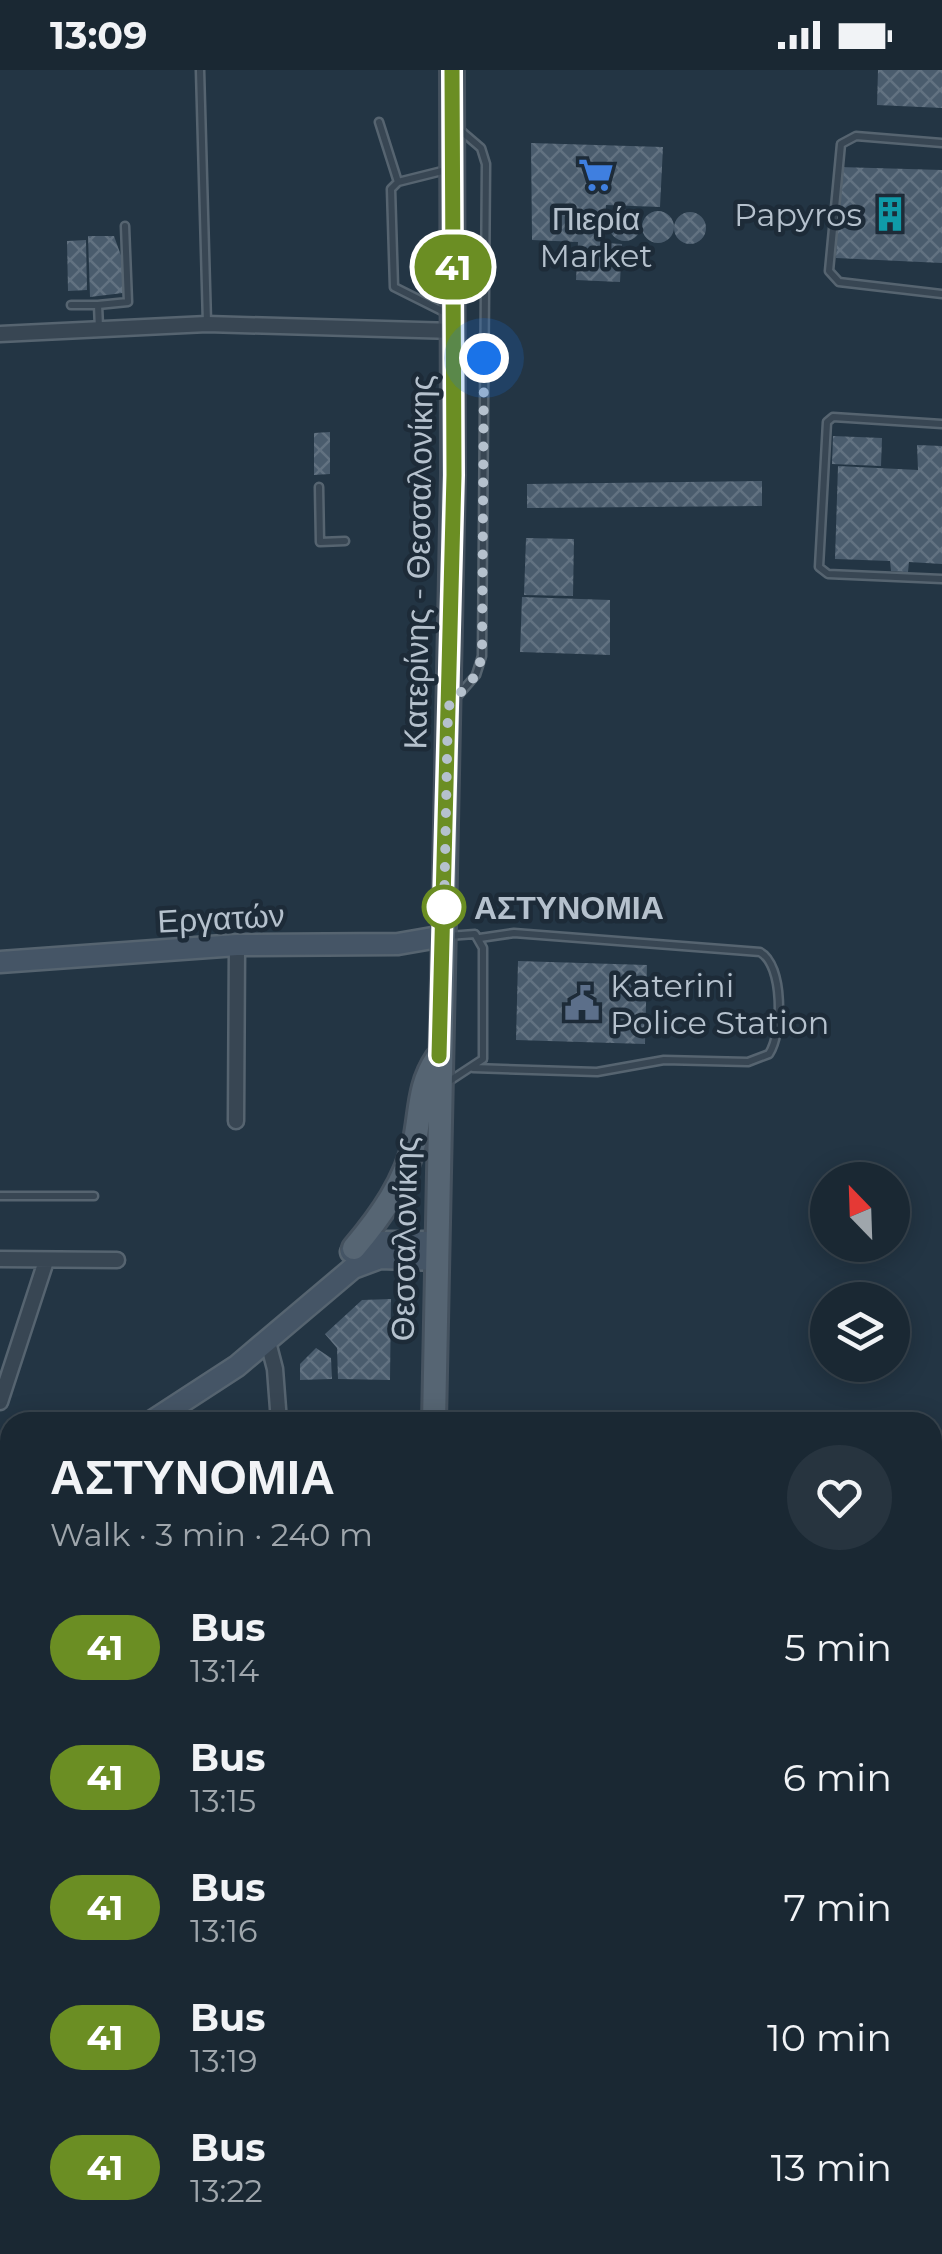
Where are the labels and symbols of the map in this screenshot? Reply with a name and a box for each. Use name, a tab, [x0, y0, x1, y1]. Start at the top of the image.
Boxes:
supermarket icon: Πιερία Market	[577, 156, 615, 194]
place label: Papyros	[734, 195, 862, 234]
building icon: Papyros	[871, 195, 909, 233]
place label: Πιερία Market	[540, 199, 652, 275]
line badge: 41	[408, 234, 498, 300]
your location	[459, 333, 509, 383]
street label: Κατερίνης - Θεσσαλονίκης	[395, 374, 441, 750]
marker: ΑΣΤΥΝΟΜΙΑ	[423, 886, 465, 928]
place label: ΑΣΤΥΝΟΜΙΑ	[474, 888, 664, 927]
street label: Εργατών	[156, 895, 286, 941]
place label: Katerini Police Station	[610, 966, 830, 1042]
public building icon: Katerini Police Station	[563, 984, 601, 1022]
street label: Θεσσαλονίκης	[383, 1136, 425, 1342]
north arrow	[810, 1162, 910, 1262]

